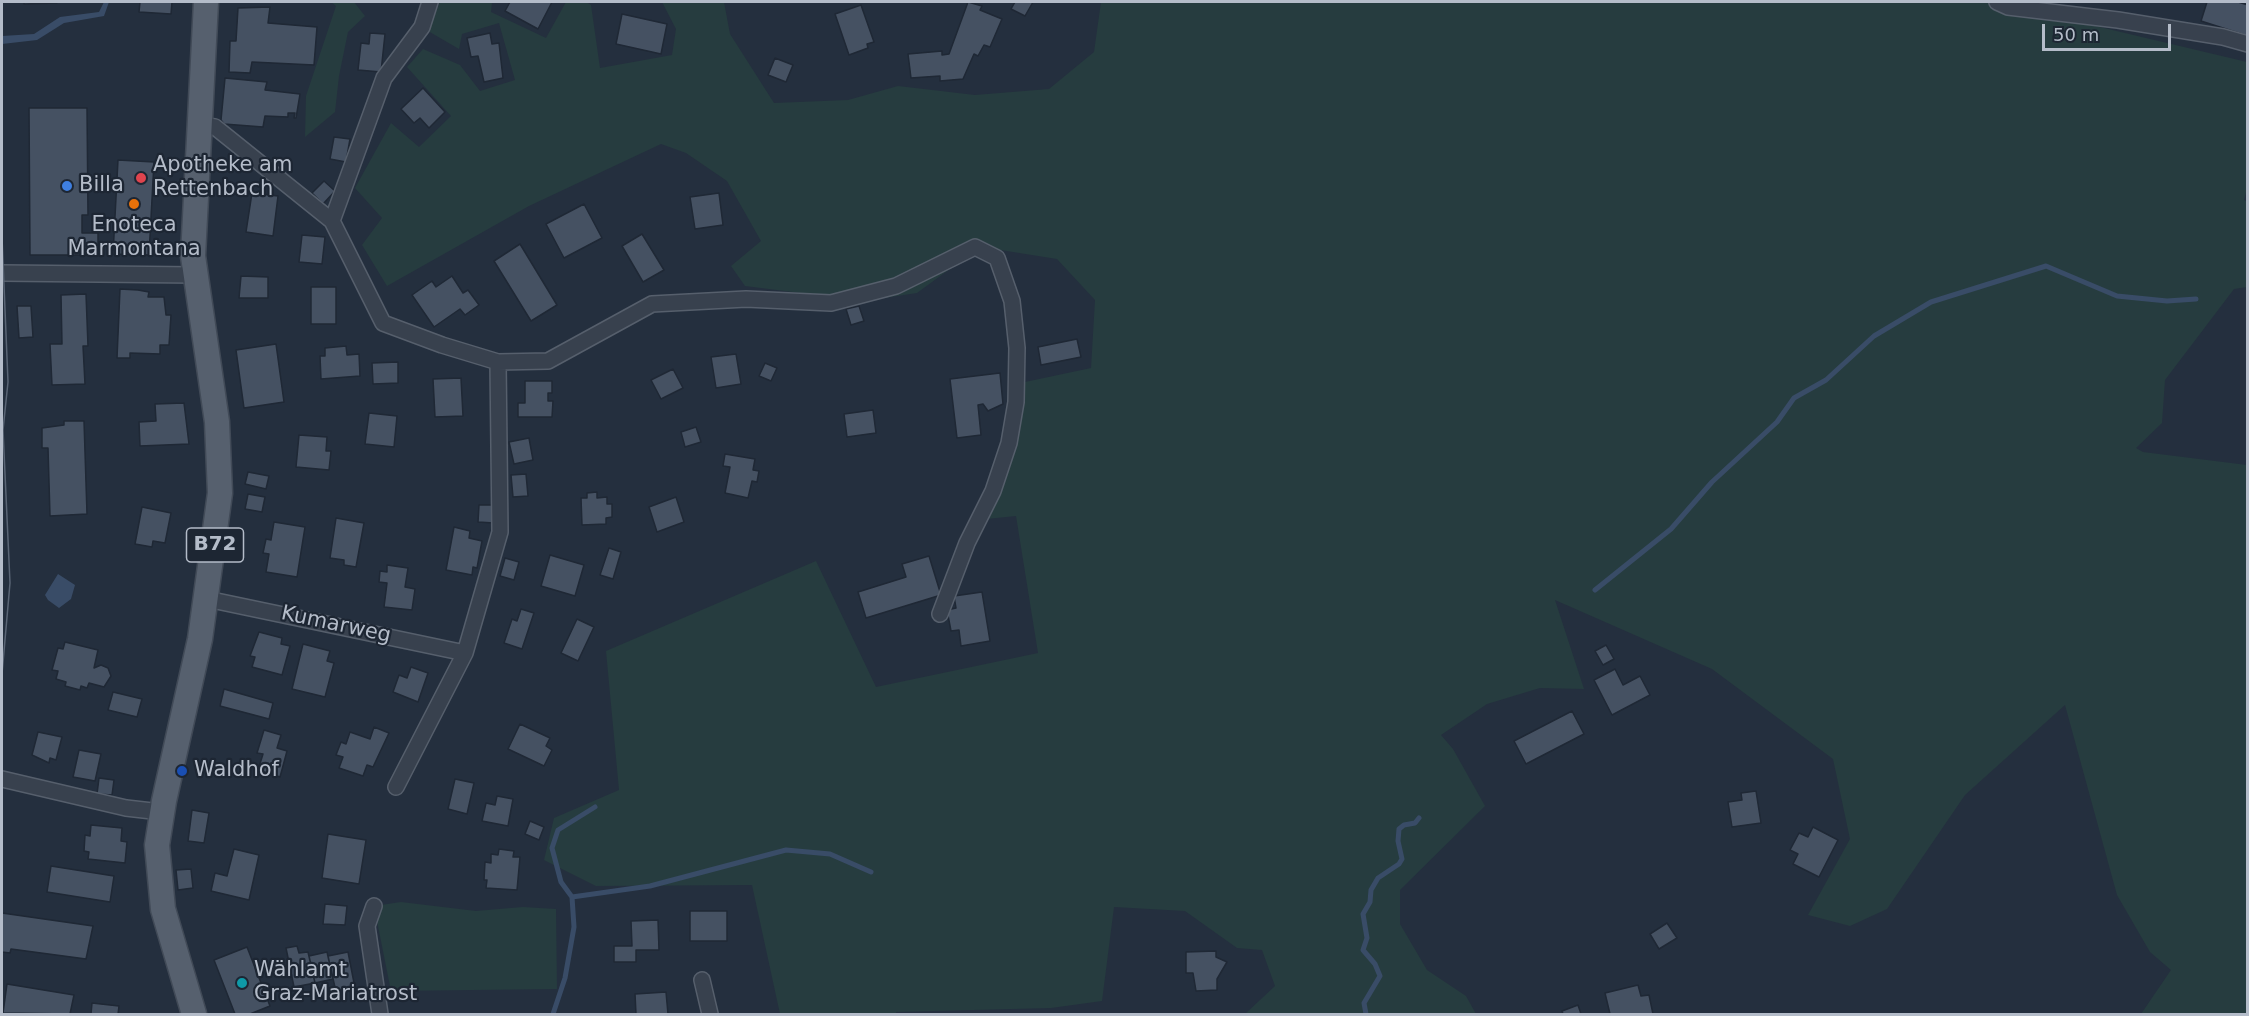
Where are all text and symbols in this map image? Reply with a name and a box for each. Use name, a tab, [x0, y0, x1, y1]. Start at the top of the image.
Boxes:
scale bar	[2045, 12, 2174, 50]
text: 50 m	[2053, 24, 2099, 45]
place label: Apotheke am Rettenbach	[153, 153, 292, 203]
marker: Apotheke am Rettenbach	[134, 171, 148, 185]
place label: Billa	[79, 173, 124, 199]
marker: Billa	[60, 179, 74, 193]
marker: Enoteca Marmontana	[127, 197, 141, 211]
place label: Enoteca Marmontana	[67, 213, 201, 263]
road number: B72	[186, 528, 244, 562]
street label: Kumarweg	[279, 601, 393, 649]
place label: Waldhof	[194, 758, 279, 784]
marker: Waldhof	[175, 764, 189, 778]
place label: Wählamt Graz-Mariatrost	[254, 958, 417, 1008]
marker: Wählamt Graz-Mariatrost	[235, 976, 249, 990]

